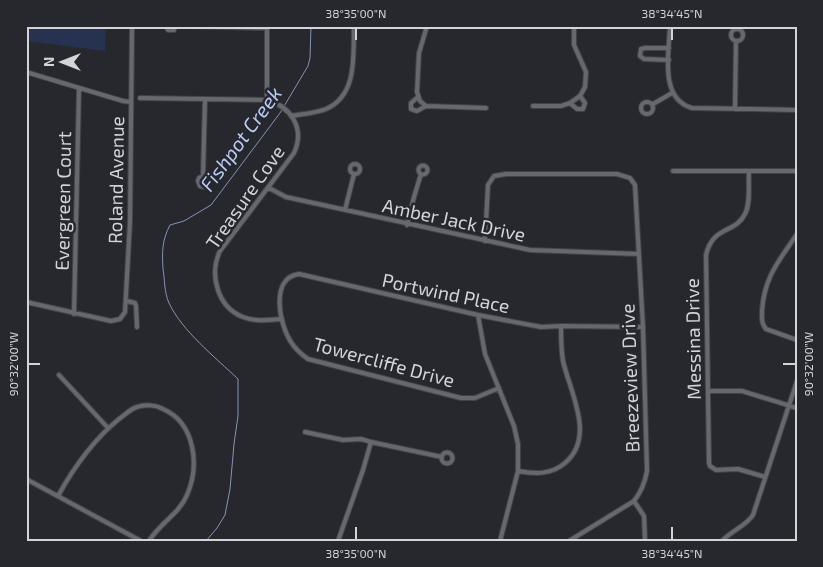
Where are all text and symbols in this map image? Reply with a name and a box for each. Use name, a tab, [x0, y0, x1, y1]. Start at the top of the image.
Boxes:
text: 38°35'00"N	[325, 6, 387, 20]
text: 38°34'45"N	[641, 6, 703, 20]
north arrow	[38, 38, 88, 88]
text: N	[40, 57, 57, 67]
water label: Fishpot Creek	[194, 82, 286, 195]
street label: Roland Avenue	[103, 116, 128, 244]
street label: Evergreen Court	[50, 131, 75, 271]
street label: Treasure Cove	[200, 140, 289, 253]
street label: Amber Jack Drive	[381, 193, 528, 246]
street label: Portwind Place	[380, 268, 512, 317]
street label: Messina Drive	[680, 278, 705, 400]
street label: Breezeview Drive	[615, 303, 644, 453]
text: 90°32'00"W	[6, 332, 20, 396]
street label: Towercliffe Drive	[311, 332, 457, 391]
text: 90°32'00"W	[801, 332, 815, 396]
text: 38°35'00"N	[325, 546, 387, 560]
text: 38°34'45"N	[641, 546, 703, 560]

